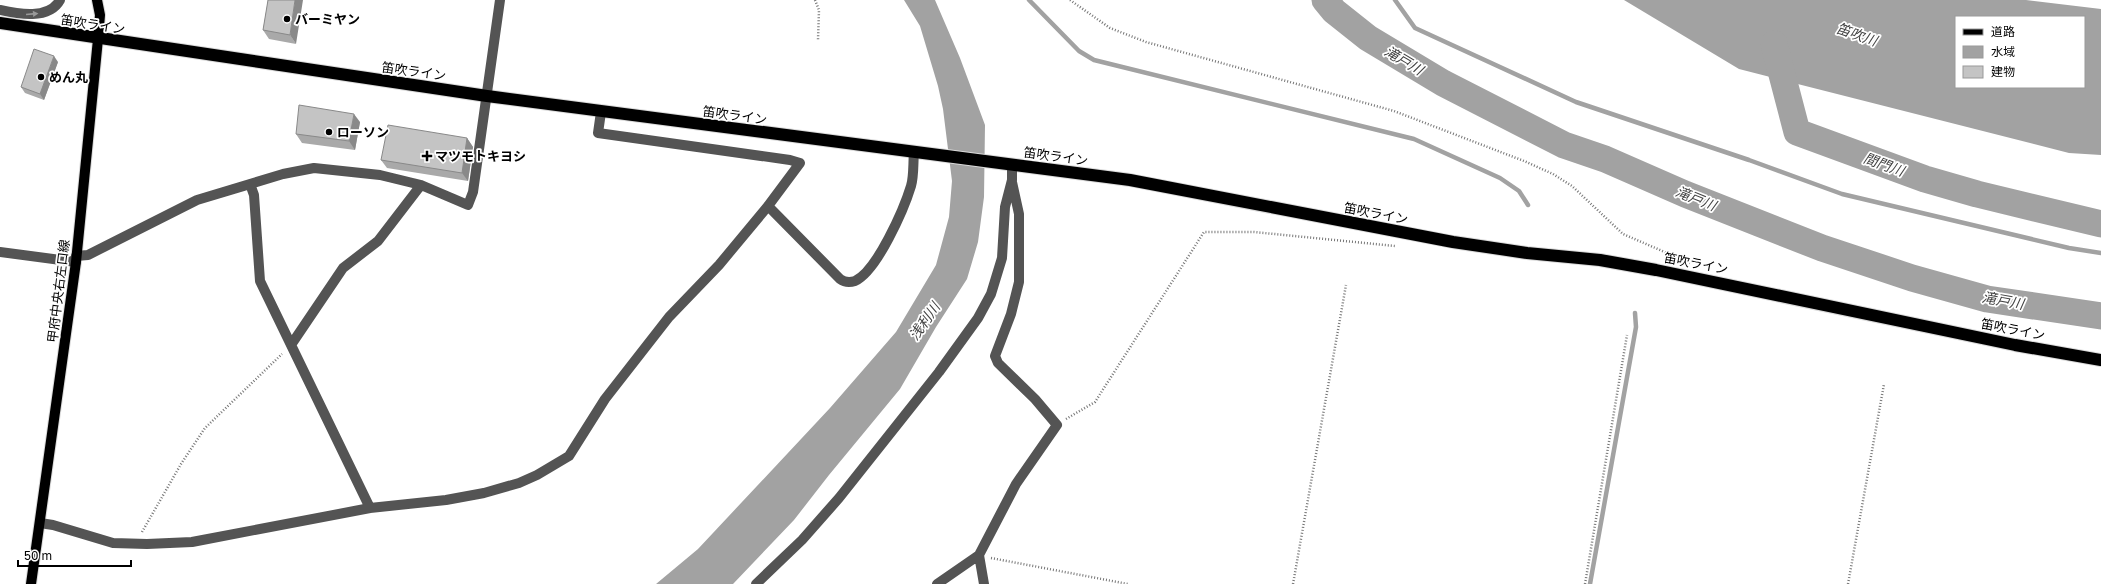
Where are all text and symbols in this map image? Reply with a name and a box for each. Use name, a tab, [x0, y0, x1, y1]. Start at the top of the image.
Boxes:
one-way arrow	[26, 11, 38, 17]
street label: 笛吹ライン	[60, 11, 126, 37]
place label: バーミヤン	[295, 11, 360, 27]
marker: バーミヤン	[282, 14, 292, 24]
legend	[1955, 16, 2085, 88]
water label: 笛吹川	[1834, 19, 1882, 50]
text: 道路	[1991, 24, 2015, 39]
water label: 滝戸川	[1382, 42, 1428, 79]
text: 水域	[1991, 44, 2015, 59]
street label: 笛吹ライン	[381, 59, 447, 83]
text: 建物	[1991, 64, 2015, 79]
place label: めん丸	[49, 69, 88, 85]
marker: めん丸	[36, 72, 46, 82]
street label: 笛吹ライン	[702, 103, 768, 127]
place label: ローソン	[337, 124, 389, 140]
marker: ローソン	[324, 127, 334, 137]
street label: 笛吹ライン	[1023, 144, 1089, 168]
place label: マツモトキヨシ	[435, 148, 526, 164]
water label: 間門川	[1861, 149, 1909, 180]
marker: マツモトキヨシ	[422, 151, 432, 161]
water label: 滝戸川	[1673, 182, 1721, 214]
street label: 笛吹ライン	[1343, 199, 1409, 227]
street label: 甲府中央右左口線	[44, 238, 72, 344]
street label: 笛吹ライン	[1663, 249, 1729, 277]
water label: 滝戸川	[1981, 288, 2027, 312]
water label: 浅利川	[905, 297, 944, 343]
street label: 笛吹ライン	[1980, 315, 2046, 343]
scale bar	[18, 542, 131, 568]
text: 50 m	[24, 548, 52, 563]

